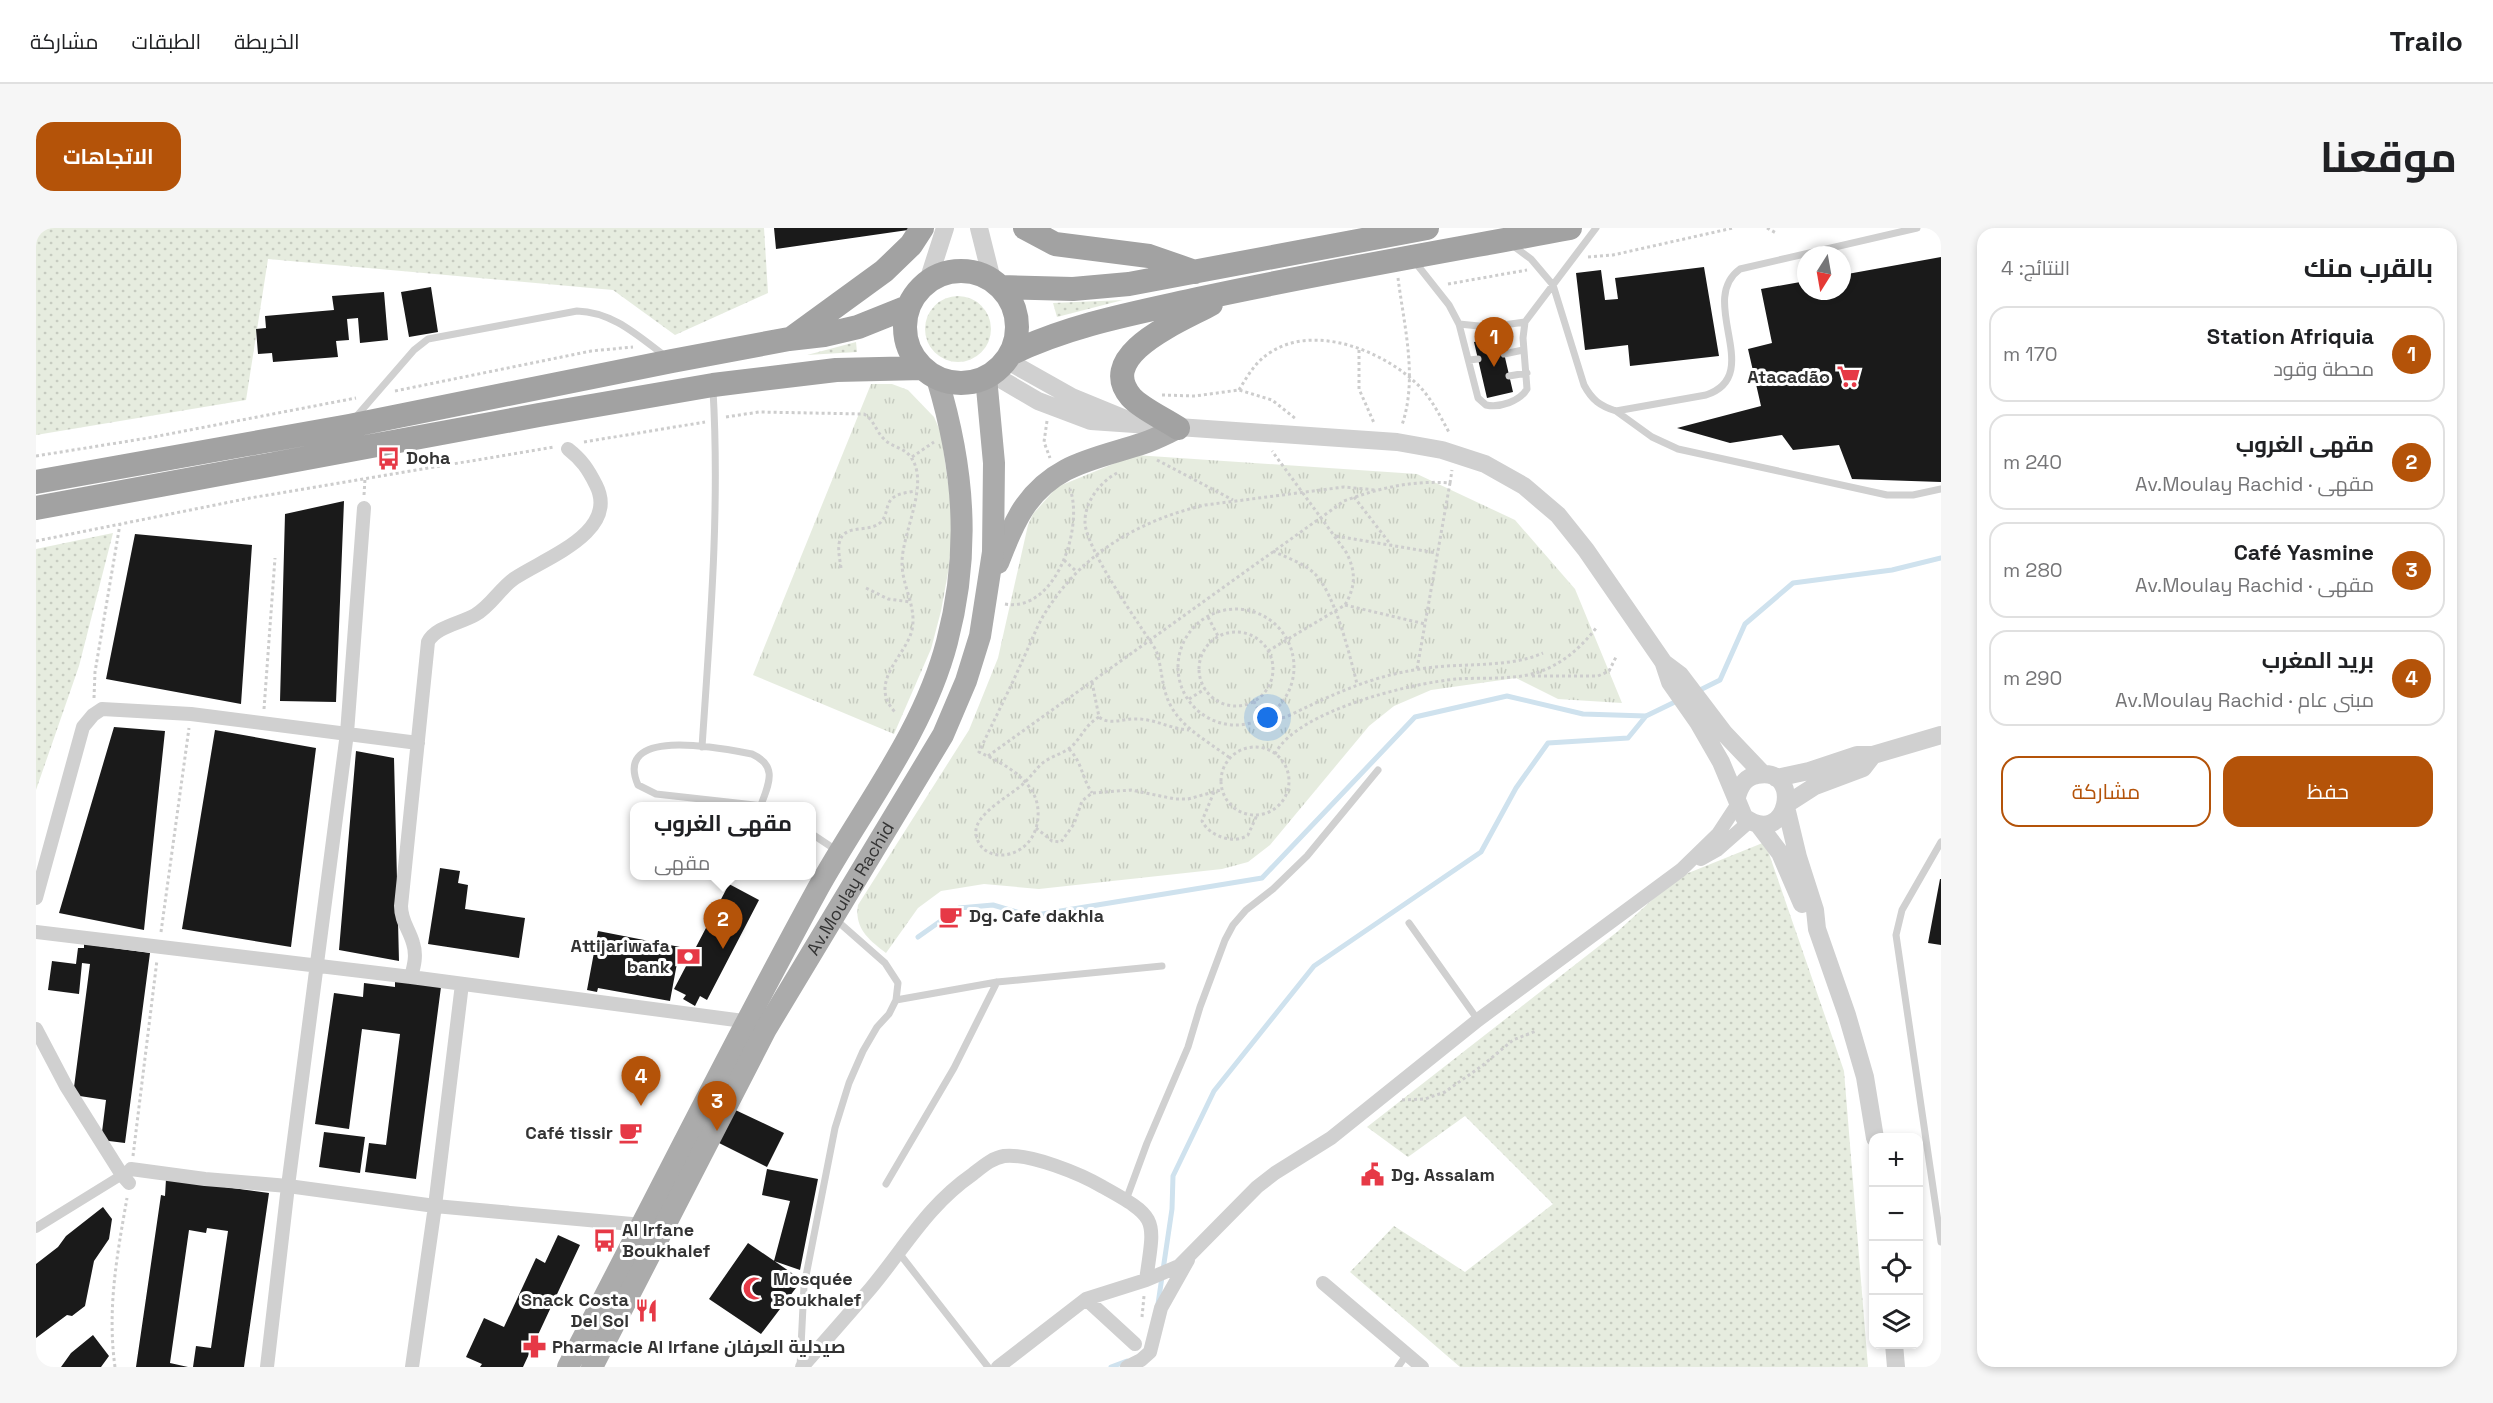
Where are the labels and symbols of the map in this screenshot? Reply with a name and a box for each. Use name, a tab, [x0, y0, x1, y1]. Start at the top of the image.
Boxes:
north arrow	[1797, 246, 1851, 300]
pin: 1	[1474, 318, 1514, 367]
supermarket icon: Atacadão	[1835, 364, 1861, 390]
place label: Atacadão	[1747, 365, 1830, 388]
bus stop icon: Doha	[375, 445, 401, 471]
place label: Doha	[406, 446, 451, 469]
your location	[1253, 703, 1282, 732]
street label: Av.Moulay Rachid	[801, 817, 899, 959]
pin: 2	[704, 900, 742, 949]
cafe icon: Dg. Cafe dakhla	[938, 903, 964, 929]
place label: Dg. Cafe dakhla	[969, 904, 1105, 927]
place label: Attijariwafa bank	[571, 934, 671, 978]
bank icon: Attijariwafa bank	[675, 943, 701, 969]
pin: 4	[622, 1056, 660, 1106]
pin: 3	[698, 1082, 736, 1131]
cafe icon: Café tissir	[618, 1120, 644, 1146]
place label: Café tissir	[525, 1121, 613, 1144]
public building icon: Dg. Assalam	[1360, 1162, 1386, 1188]
place label: Dg. Assalam	[1391, 1163, 1495, 1186]
place label: Al Irfane Boukhalef	[622, 1218, 711, 1262]
bus stop icon: Al Irfane Boukhalef	[591, 1227, 617, 1253]
place label: Mosquée Boukhalef	[773, 1267, 862, 1311]
mosque icon: Mosquée Boukhalef	[742, 1276, 768, 1302]
place label: Snack Costa Del Sol	[521, 1288, 630, 1332]
restaurant icon: Snack Costa Del Sol	[634, 1297, 660, 1323]
pharmacy icon: Pharmacie Al Irfane صيدلية العرفان	[521, 1334, 547, 1360]
place label: Pharmacie Al Irfane صيدلية العرفان	[552, 1335, 845, 1358]

